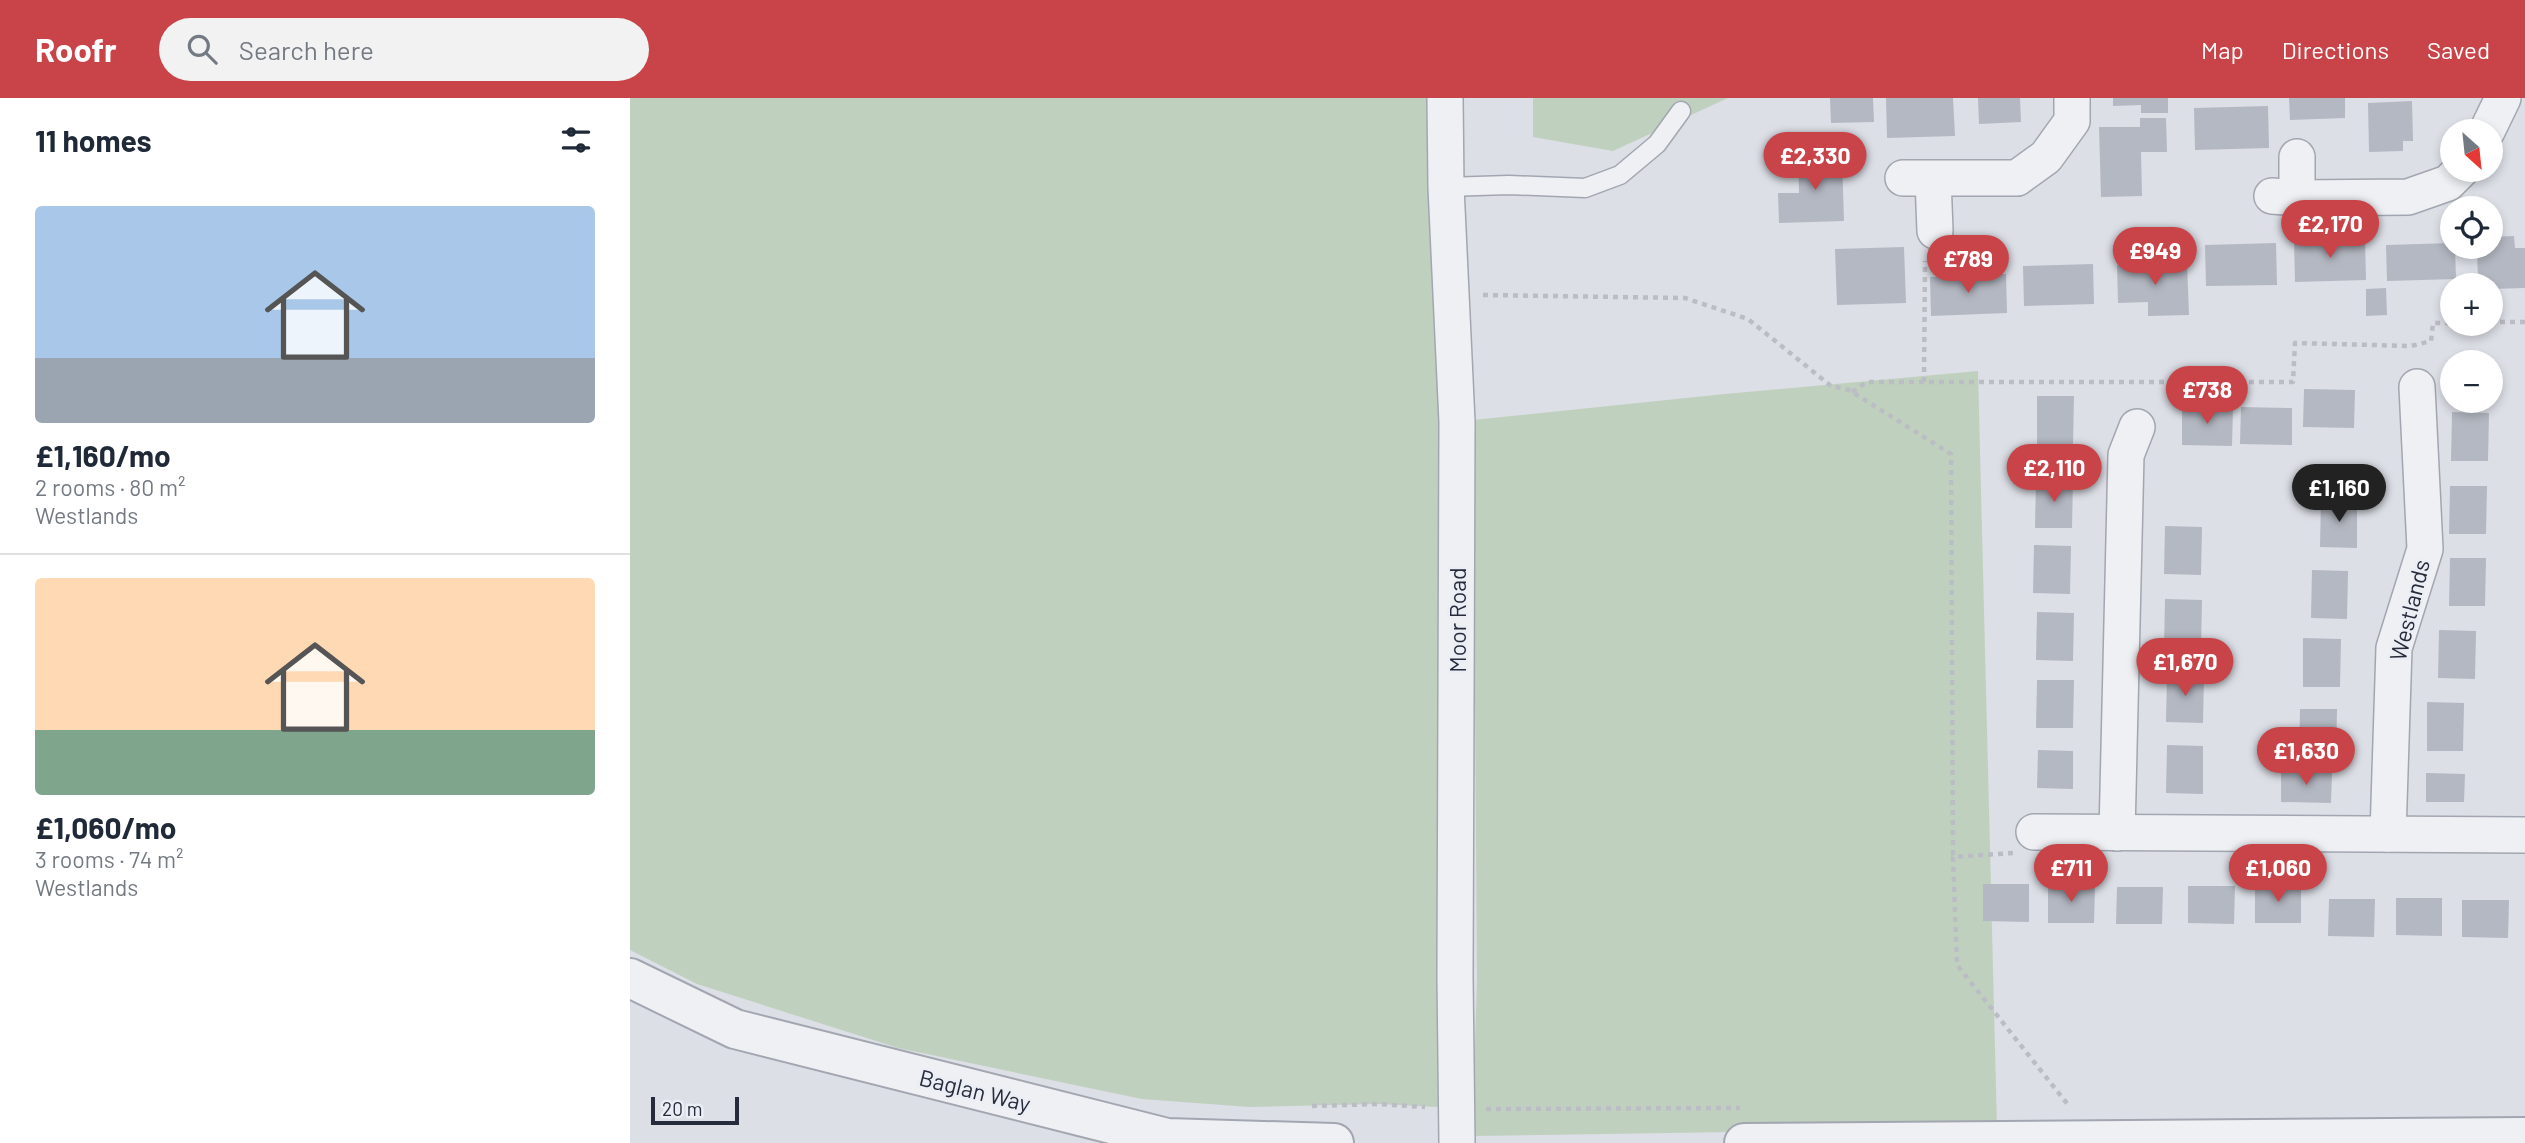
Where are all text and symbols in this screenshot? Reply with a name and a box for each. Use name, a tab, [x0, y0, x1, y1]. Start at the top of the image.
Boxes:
search box	[159, 18, 649, 81]
text: Roofr	[35, 29, 117, 69]
icon: search	[183, 30, 221, 68]
text: Search here	[239, 34, 374, 65]
text: Map	[2201, 35, 2244, 64]
text: Directions	[2282, 35, 2389, 64]
text: Saved	[2427, 35, 2490, 64]
north arrow	[2440, 119, 2502, 182]
map controls	[2440, 119, 2503, 413]
icon: filters	[557, 121, 595, 159]
text: 11 homes	[35, 122, 152, 158]
pin: £2,330	[1758, 132, 1872, 192]
text: £2,330	[1779, 141, 1851, 169]
button: locate	[2440, 196, 2503, 259]
pin: £2,170	[2273, 200, 2387, 260]
text: £2,170	[2297, 209, 2363, 237]
pin: £949	[2114, 228, 2196, 287]
pin: £789	[1927, 236, 2009, 295]
text: £949	[2129, 236, 2181, 264]
text: £789	[1943, 244, 1993, 272]
icon: home	[252, 252, 378, 378]
button: +	[2440, 273, 2503, 336]
button: −	[2440, 350, 2503, 413]
pin: £738	[2166, 366, 2248, 426]
text: £738	[2182, 375, 2232, 403]
text: £1,160/mo	[35, 437, 171, 473]
pin: £2,110	[1997, 444, 2111, 504]
text: £2,110	[2023, 453, 2085, 481]
pin: £1,160	[2282, 464, 2396, 524]
text: 2 rooms · 80 m²	[35, 473, 185, 501]
text: £1,160	[2308, 473, 2370, 501]
text: Westlands	[35, 501, 138, 529]
street label: Westlands	[2383, 556, 2435, 664]
street label: Moor Road	[1443, 567, 1471, 673]
icon: home	[252, 624, 378, 750]
pin: £1,670	[2128, 638, 2242, 698]
text: £1,670	[2152, 647, 2218, 675]
pin: £1,630	[2249, 728, 2363, 787]
text: £1,630	[2273, 736, 2339, 764]
text: £1,060/mo	[35, 809, 176, 845]
pin: £711	[2030, 844, 2112, 904]
pin: £1,060	[2221, 844, 2335, 904]
text: 3 rooms · 74 m²	[35, 845, 184, 873]
text: £711	[2050, 853, 2092, 881]
text: £1,060	[2245, 853, 2311, 881]
text: Westlands	[35, 873, 138, 901]
street label: Baglan Way	[916, 1063, 1034, 1117]
scale bar	[651, 1094, 738, 1126]
text: 20 m	[662, 1097, 702, 1120]

